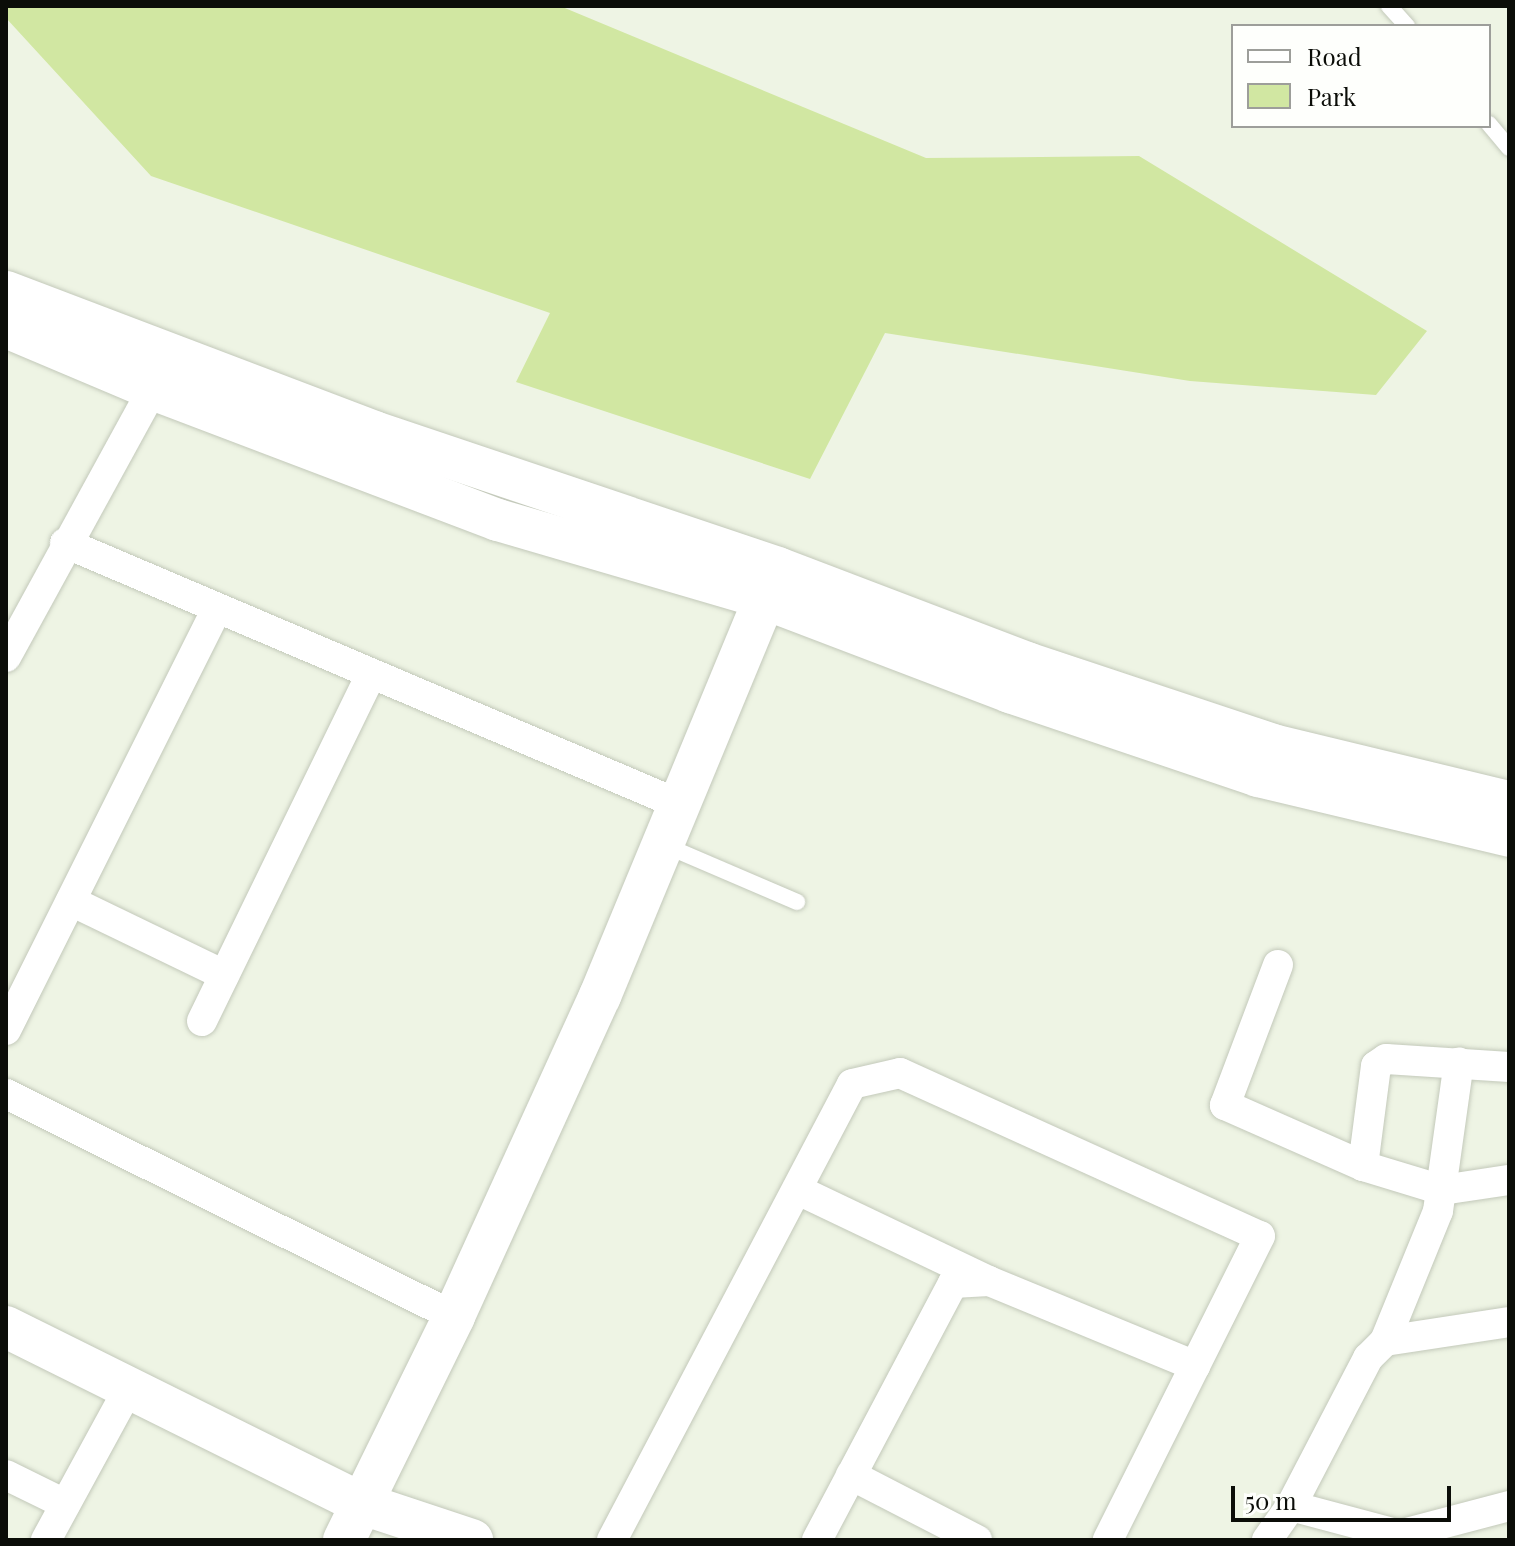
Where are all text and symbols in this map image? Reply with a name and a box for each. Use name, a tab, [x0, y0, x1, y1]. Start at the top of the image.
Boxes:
legend	[1231, 24, 1491, 128]
text: Road	[1307, 40, 1362, 72]
text: Park	[1307, 80, 1356, 112]
scale bar	[1235, 1470, 1455, 1520]
text: 50 m	[1245, 1484, 1297, 1516]

